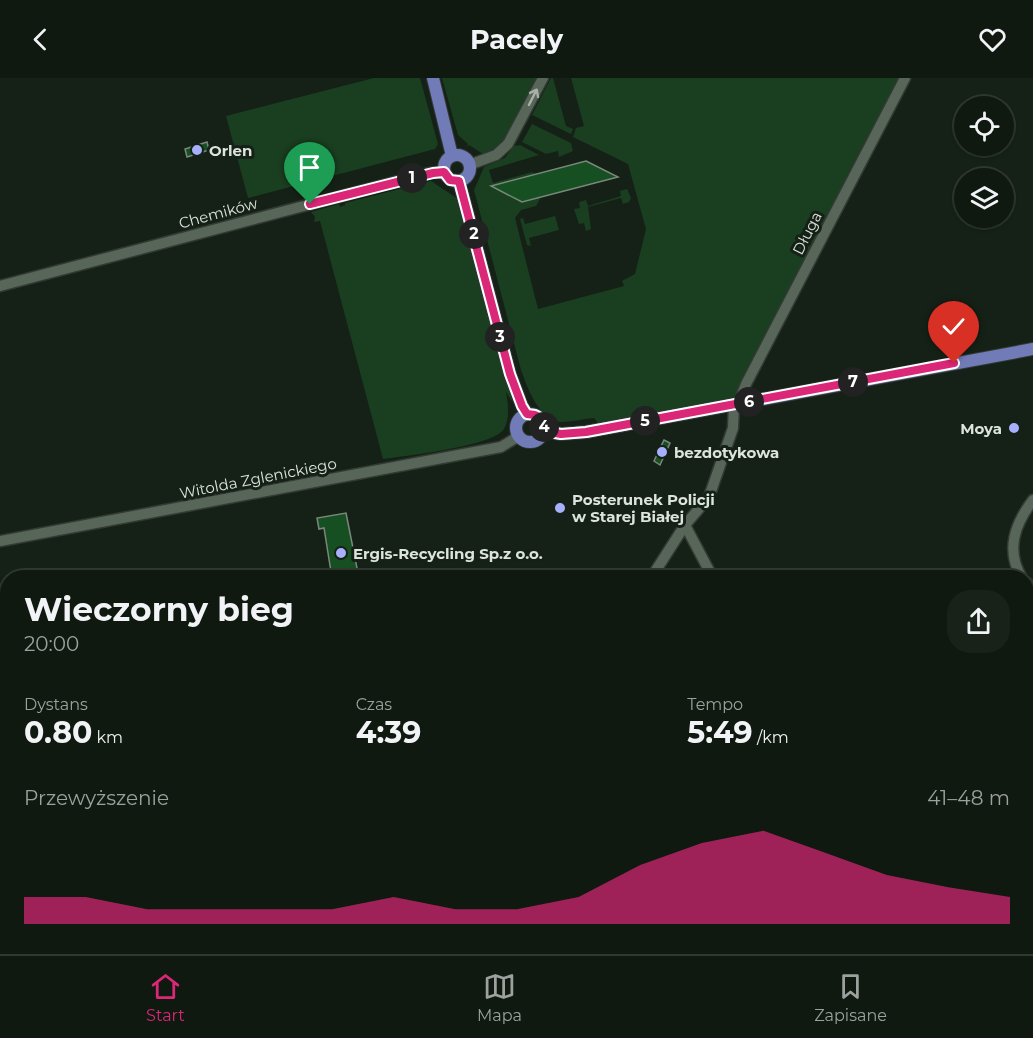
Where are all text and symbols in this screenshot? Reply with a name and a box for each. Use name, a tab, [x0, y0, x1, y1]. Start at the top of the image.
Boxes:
icon: back	[24, 23, 57, 56]
text: Pacely	[470, 23, 563, 56]
icon: heart	[976, 23, 1009, 56]
one-way arrow	[527, 89, 539, 106]
map controls	[954, 96, 1014, 228]
button: locate	[954, 96, 1014, 156]
place label: Orlen	[209, 141, 252, 160]
pin	[284, 142, 335, 204]
marker: Orlen	[190, 143, 204, 157]
icon: arrive	[293, 151, 326, 184]
pin: 1	[397, 163, 427, 193]
text: 1	[409, 168, 415, 187]
button: layers	[954, 168, 1014, 228]
street label: Chemików	[177, 193, 260, 233]
street label: Długa	[788, 208, 826, 258]
pin: 2	[459, 219, 489, 249]
text: 2	[469, 224, 479, 243]
pin	[928, 301, 979, 363]
icon: check	[937, 310, 970, 343]
pin: 3	[485, 322, 515, 352]
text: 3	[495, 327, 505, 346]
pin: 7	[838, 367, 868, 397]
text: 7	[848, 372, 858, 391]
pin: 6	[734, 387, 764, 417]
text: 6	[744, 392, 754, 411]
pin: 5	[630, 406, 660, 436]
text: 5	[640, 411, 650, 430]
pin: 4	[529, 412, 559, 442]
text: 4	[538, 417, 550, 436]
place label: Moya	[960, 419, 1002, 438]
marker: Moya	[1007, 421, 1021, 435]
place label: bezdotykowa	[674, 443, 779, 462]
marker: bezdotykowa	[655, 445, 669, 459]
street label: Witolda Zglenickiego	[178, 453, 338, 503]
place label: Posterunek Policji w Starej Białej	[572, 490, 715, 526]
marker: Posterunek Policji w Starej Białej	[553, 501, 567, 515]
place label: Ergis-Recycling Sp.z o.o.	[353, 544, 543, 563]
marker: Ergis-Recycling Sp.z o.o.	[334, 546, 348, 560]
text: Wieczorny bieg	[24, 589, 294, 629]
button: share	[947, 590, 1010, 653]
text: 20:00	[24, 632, 79, 656]
text: Dystans	[24, 695, 88, 714]
text: Czas	[356, 695, 392, 714]
text: Tempo	[687, 695, 743, 714]
text: 0.80	[24, 714, 92, 751]
text: 4:39	[356, 714, 421, 751]
text: 5:49	[687, 714, 753, 751]
text: km	[92, 728, 123, 747]
text: /km	[753, 728, 789, 747]
text: Przewyższenie	[24, 786, 169, 810]
text: 41–48 m	[927, 786, 1010, 810]
tab: Start	[146, 970, 185, 1025]
tab: Mapa	[477, 970, 522, 1025]
tab: Zapisane	[814, 970, 887, 1025]

